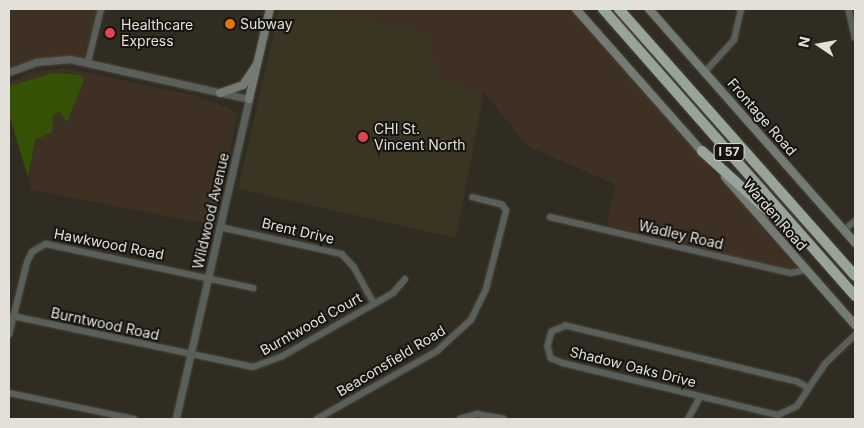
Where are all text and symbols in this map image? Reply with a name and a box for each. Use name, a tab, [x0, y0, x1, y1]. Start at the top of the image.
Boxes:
place label: Subway	[240, 16, 293, 32]
place label: Healthcare Express	[121, 17, 193, 49]
marker: Subway	[224, 18, 236, 30]
north arrow	[794, 20, 844, 70]
marker: Healthcare Express	[103, 26, 117, 40]
text: N	[794, 35, 813, 49]
street label: Frontage Road	[724, 75, 800, 159]
place label: CHI St. Vincent North	[374, 121, 466, 154]
marker: CHI St. Vincent North	[356, 130, 370, 144]
road number: I 57	[713, 142, 745, 162]
street label: Wildwood Avenue	[189, 151, 233, 271]
street label: Warden Road	[740, 176, 810, 254]
street label: Brent Drive	[260, 215, 336, 247]
street label: Wadley Road	[637, 217, 725, 253]
street label: Hawkwood Road	[53, 225, 165, 263]
street label: Burntwood Court	[257, 289, 365, 359]
street label: Burntwood Road	[49, 304, 161, 344]
street label: Beaconsfield Road	[334, 322, 448, 400]
street label: Shadow Oaks Drive	[568, 343, 698, 391]

